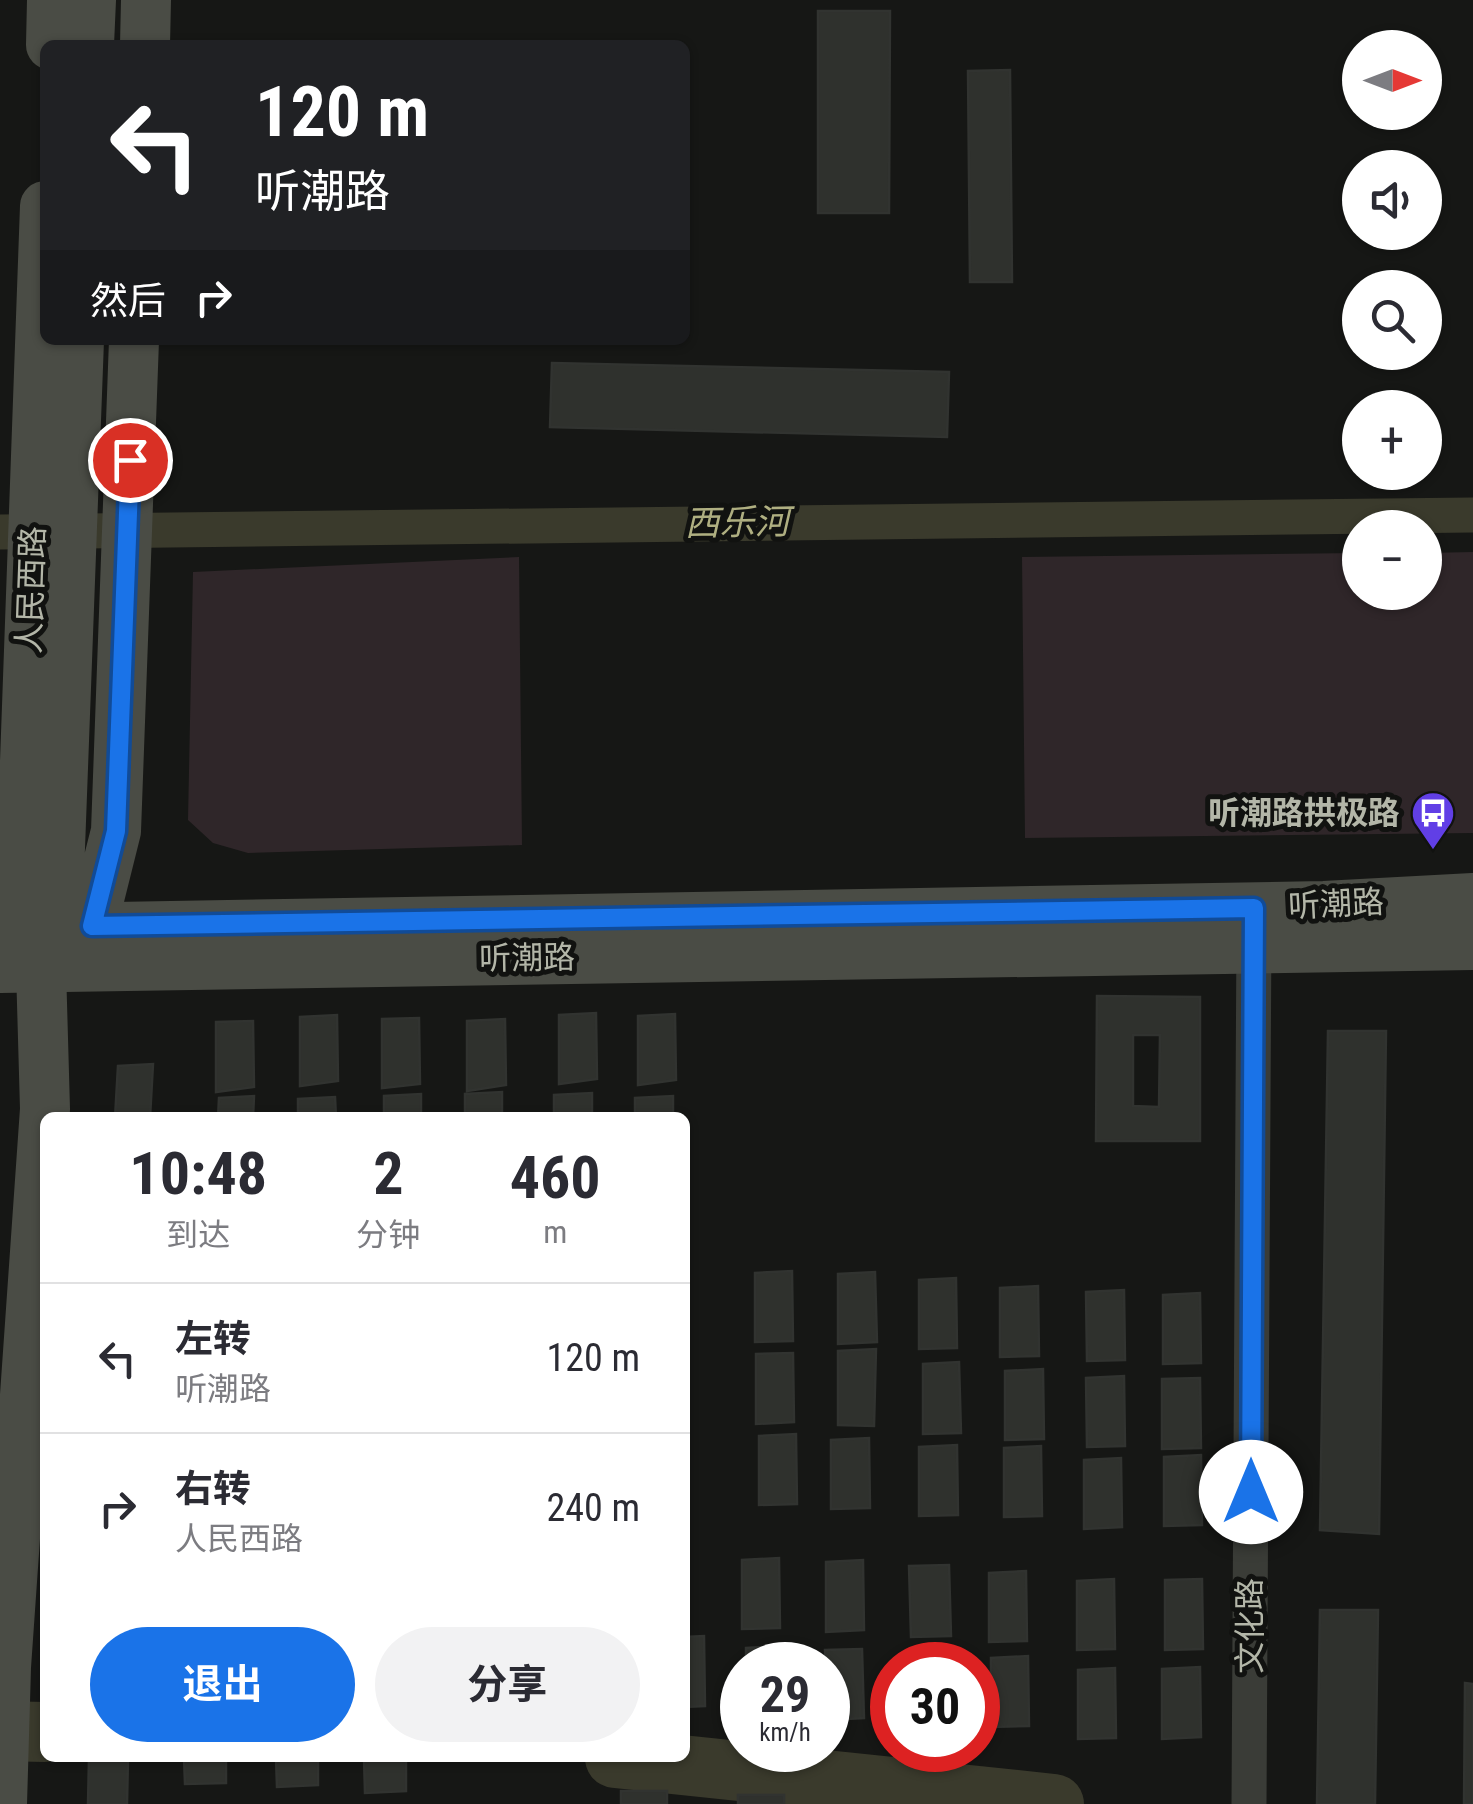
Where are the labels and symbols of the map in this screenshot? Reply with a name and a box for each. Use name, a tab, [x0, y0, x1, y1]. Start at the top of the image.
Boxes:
north arrow	[1342, 30, 1442, 130]
pin	[88, 418, 173, 503]
water label: 西乐河	[684, 501, 796, 544]
street label: 人民西路	[10, 525, 52, 655]
bus stop icon: 听潮路拱极路	[1410, 790, 1456, 851]
place label: 听潮路拱极路	[1208, 794, 1400, 832]
street label: 听潮路	[1287, 883, 1385, 925]
street label: 听潮路	[479, 938, 575, 978]
position arrow	[1199, 1440, 1303, 1544]
street label: 文化路	[1231, 1578, 1269, 1674]
speed limit sign: 30	[870, 1642, 1000, 1772]

